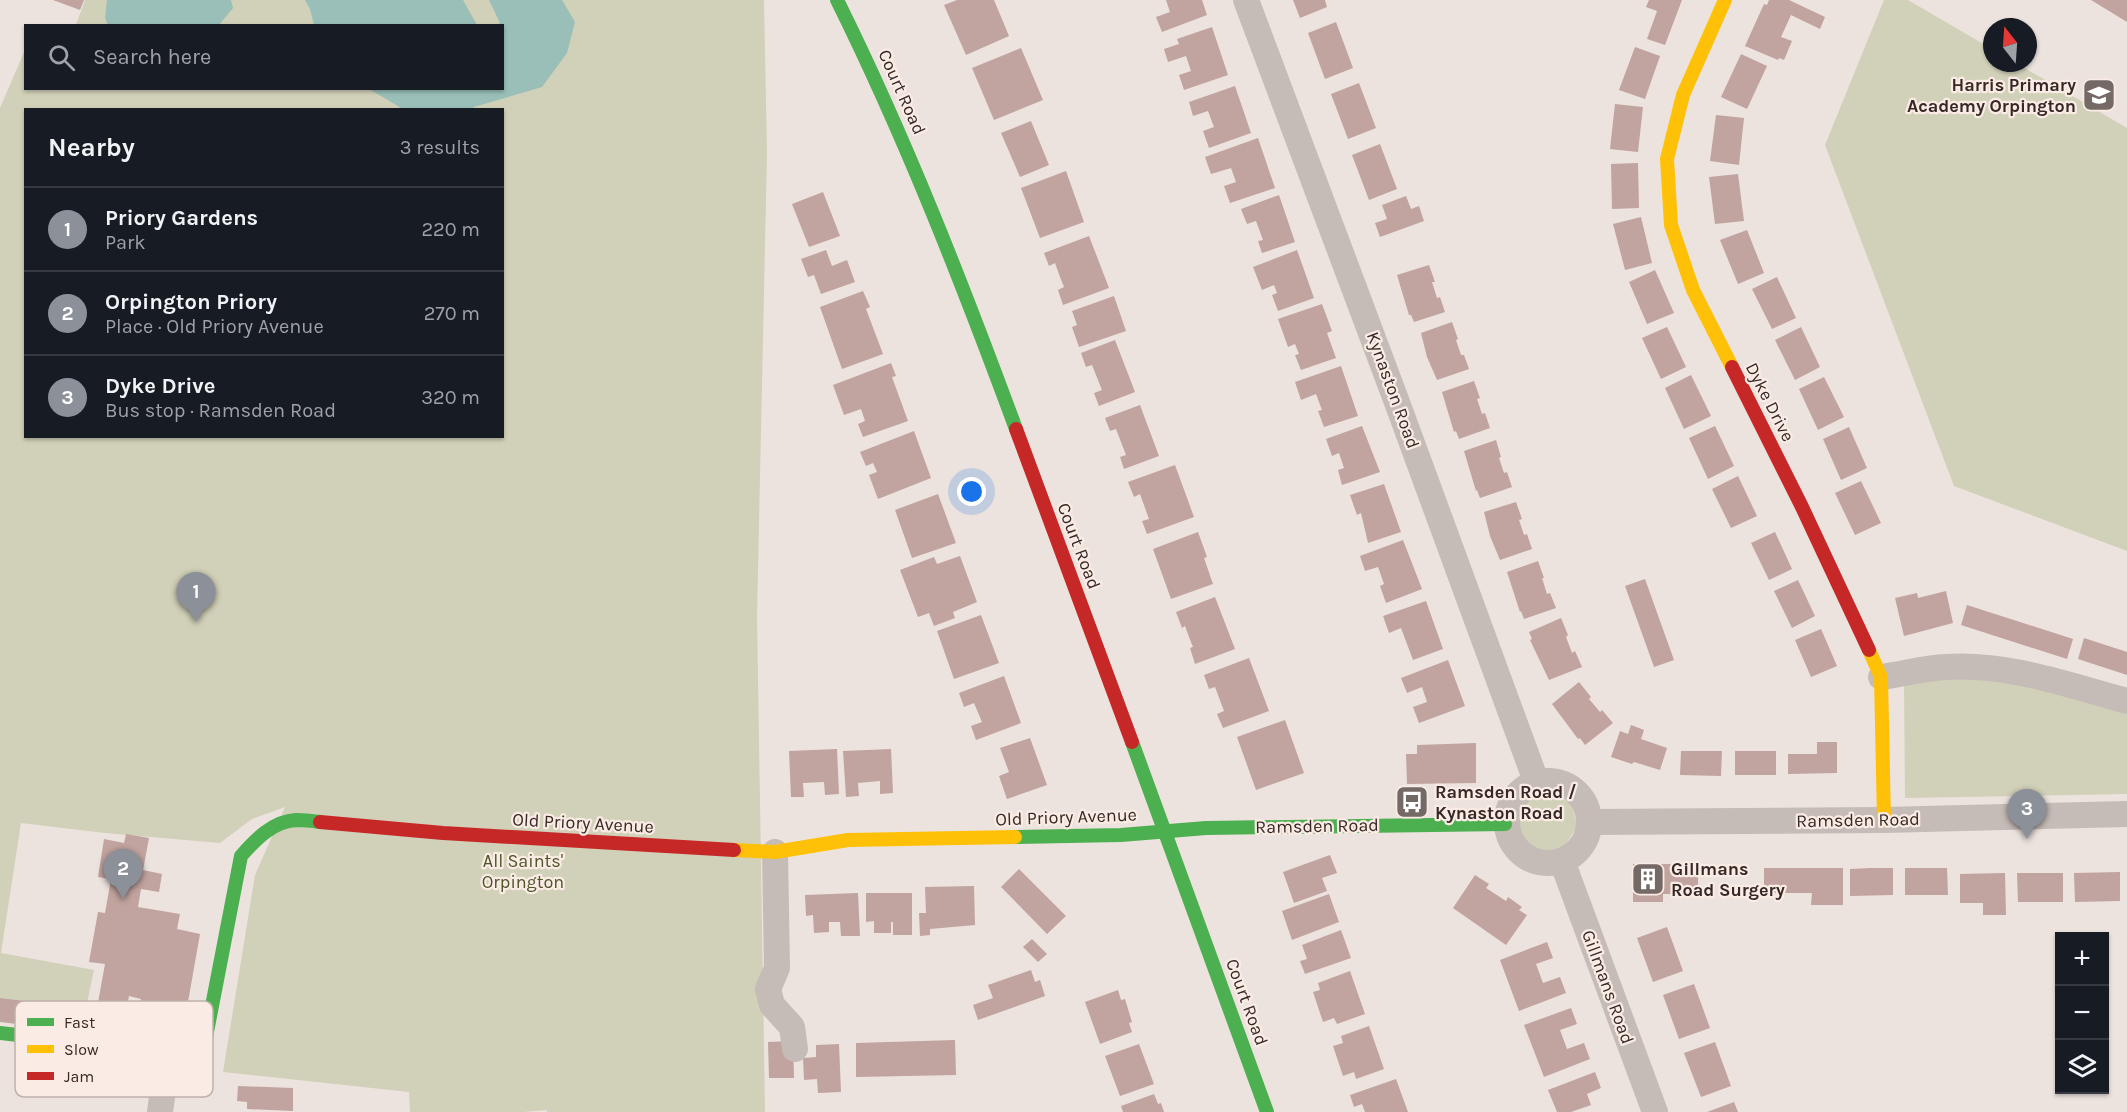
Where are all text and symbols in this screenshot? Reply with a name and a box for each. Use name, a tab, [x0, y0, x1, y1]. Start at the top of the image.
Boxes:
north arrow	[1983, 18, 2037, 72]
search box	[24, 24, 504, 90]
icon: search	[45, 41, 78, 74]
text: Search here	[93, 44, 211, 70]
street label: Court Road	[873, 46, 931, 138]
place label: Harris Primary Academy Orpington	[1907, 74, 2076, 117]
school or university icon: Harris Primary Academy Orpington	[2081, 77, 2117, 113]
text: Nearby	[48, 132, 135, 163]
text: 3 results	[400, 136, 480, 159]
text: Priory Gardens	[105, 205, 258, 231]
text: 1	[64, 218, 71, 241]
text: 220 m	[421, 218, 480, 241]
text: Park	[105, 231, 146, 254]
text: Orpington Priory	[105, 289, 277, 315]
text: 2	[61, 302, 74, 325]
text: 270 m	[424, 302, 480, 325]
text: Place · Old Priory Avenue	[105, 315, 324, 338]
street label: Kynaston Road	[1362, 329, 1424, 451]
street label: Dyke Drive	[1741, 359, 1799, 445]
text: Dyke Drive	[105, 373, 215, 399]
text: 3	[61, 386, 74, 409]
text: 320 m	[421, 386, 480, 409]
text: Bus stop · Ramsden Road	[105, 399, 336, 422]
your location	[957, 477, 986, 506]
street label: Court Road	[1052, 500, 1106, 592]
pin: 1	[176, 572, 216, 622]
place label: Ramsden Road / Kynaston Road	[1435, 781, 1576, 824]
bus stop icon: Ramsden Road / Kynaston Road	[1394, 784, 1430, 820]
pin: 3	[2008, 790, 2046, 839]
street label: Old Priory Avenue	[995, 804, 1137, 830]
street label: Old Priory Avenue	[512, 808, 654, 838]
street label: Ramsden Road	[1796, 808, 1920, 832]
street label: Ramsden Road	[1255, 814, 1379, 838]
pin: 2	[104, 850, 142, 899]
park label: All Saints' Orpington	[482, 850, 564, 893]
place label: Gillmans Road Surgery	[1671, 858, 1785, 901]
building icon: Gillmans Road Surgery	[1630, 861, 1666, 897]
street label: Gillmans Road	[1577, 927, 1639, 1047]
map controls	[2055, 932, 2109, 1094]
button: +	[2055, 932, 2109, 986]
street label: Court Road	[1221, 956, 1273, 1048]
button: −	[2055, 986, 2109, 1040]
legend	[15, 1001, 213, 1097]
text: Fast	[64, 1013, 95, 1032]
text: Slow	[64, 1040, 99, 1059]
button: layers	[2055, 1040, 2109, 1094]
text: Jam	[64, 1067, 94, 1086]

